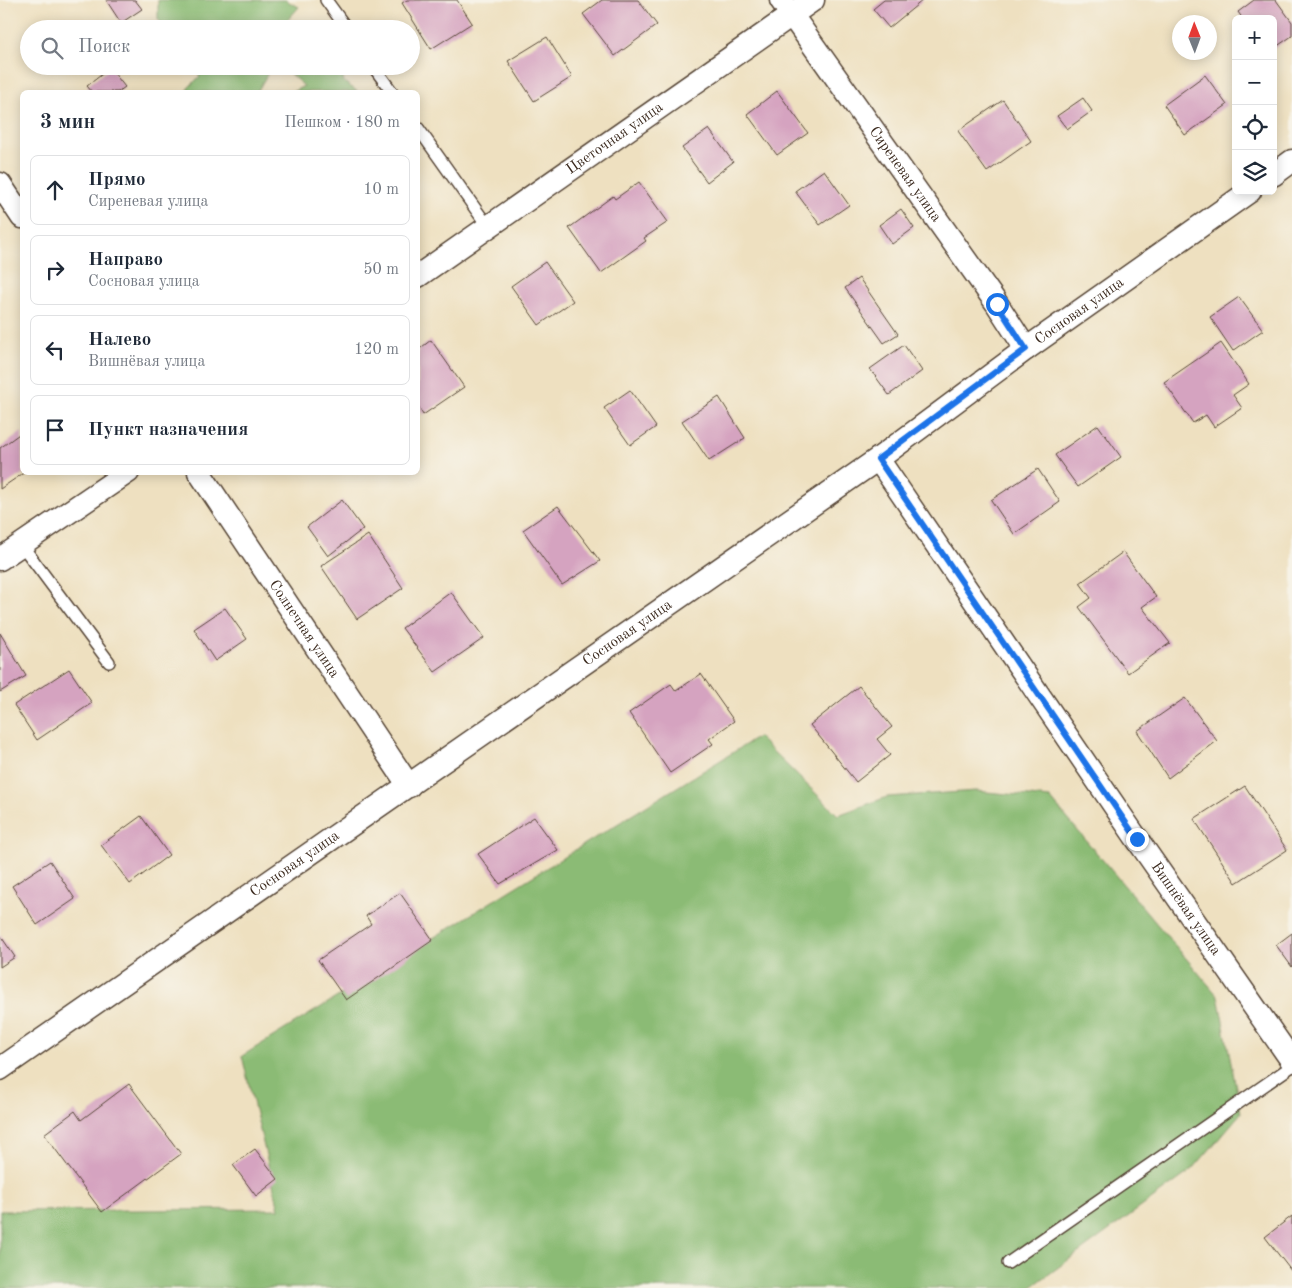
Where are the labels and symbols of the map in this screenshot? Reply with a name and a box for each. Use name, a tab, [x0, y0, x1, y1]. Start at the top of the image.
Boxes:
north arrow	[1172, 15, 1217, 60]
street label: Цветочная улица	[564, 99, 666, 177]
street label: Сиреневая улица	[866, 124, 944, 225]
street label: Сосновая улица	[1032, 275, 1127, 348]
route start	[986, 293, 1009, 316]
street label: Солнечная улица	[266, 578, 342, 681]
street label: Сосновая улица	[580, 597, 675, 669]
street label: Сосновая улица	[248, 828, 343, 900]
route end	[1126, 828, 1149, 851]
street label: Вишнёвая улица	[1148, 859, 1224, 959]

